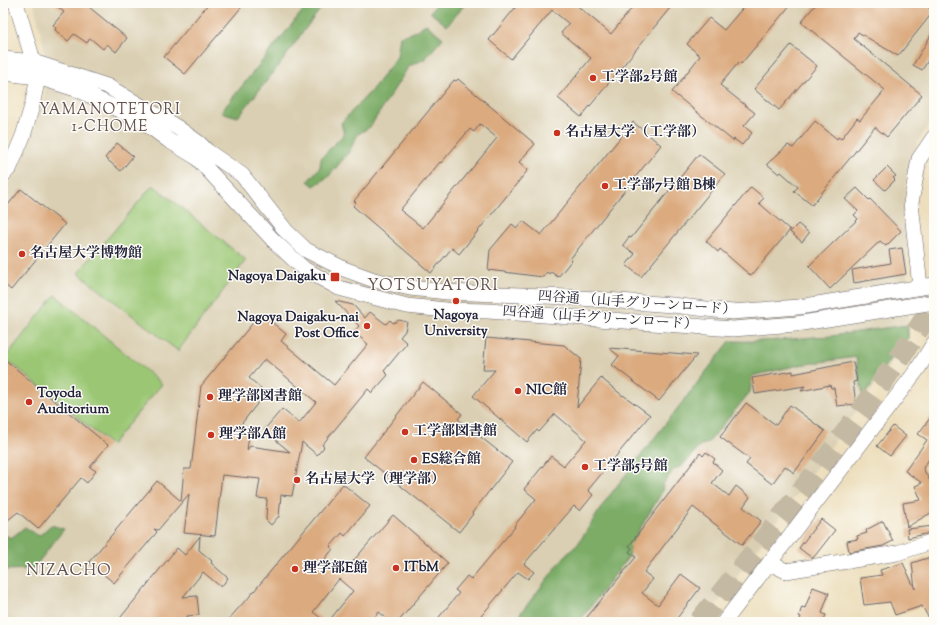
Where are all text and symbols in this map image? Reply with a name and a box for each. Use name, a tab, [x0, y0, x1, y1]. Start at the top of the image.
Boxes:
place label: 工学部2号館	[601, 68, 678, 88]
marker: 工学部2号館	[588, 73, 598, 83]
district label: YAMANOTETORI 1-CHOME	[39, 100, 181, 138]
place label: 名古屋大学（工学部）	[565, 123, 705, 143]
marker: 名古屋大学（工学部）	[552, 128, 562, 138]
place label: 工学部7号館 B棟	[613, 176, 716, 196]
marker: 工学部7号館 B棟	[600, 181, 610, 191]
place label: 名古屋大学博物館	[30, 244, 142, 264]
marker: 名古屋大学博物館	[17, 249, 27, 259]
place label: Nagoya Daigaku	[228, 267, 327, 287]
marker: Nagoya Daigaku	[329, 271, 341, 283]
district label: YOTSUYATORI	[367, 275, 499, 298]
street label: 四谷通 （山手グリーンロード）	[537, 287, 737, 321]
marker: Nagoya University	[451, 296, 461, 306]
street label: 四谷通（山手グリーンロード）	[502, 302, 698, 336]
place label: Nagoya University	[424, 306, 488, 342]
place label: Nagoya Daigaku-nai Post Office	[238, 308, 359, 344]
marker: Nagoya Daigaku-nai Post Office	[362, 321, 372, 331]
place label: NIC館	[526, 381, 567, 401]
place label: Toyoda Auditorium	[37, 384, 109, 420]
marker: NIC館	[513, 386, 523, 396]
place label: 理学部図書館	[218, 387, 302, 407]
marker: 理学部図書館	[205, 392, 215, 402]
marker: Toyoda Auditorium	[24, 397, 34, 407]
place label: 工学部図書館	[413, 422, 497, 442]
place label: 理学部A館	[219, 425, 286, 445]
marker: 工学部図書館	[400, 427, 410, 437]
marker: 理学部A館	[206, 430, 216, 440]
place label: ES総合館	[422, 450, 481, 470]
marker: ES総合館	[409, 455, 419, 465]
place label: 工学部5号館	[593, 457, 668, 477]
marker: 工学部5号館	[580, 462, 590, 472]
place label: 名古屋大学（理学部）	[305, 470, 445, 490]
marker: 名古屋大学（理学部）	[292, 475, 302, 485]
place label: ITbM	[404, 558, 439, 578]
place label: 理学部E館	[303, 559, 367, 579]
district label: NIZACHO	[26, 560, 112, 583]
marker: ITbM	[391, 563, 401, 573]
marker: 理学部E館	[290, 564, 300, 574]

